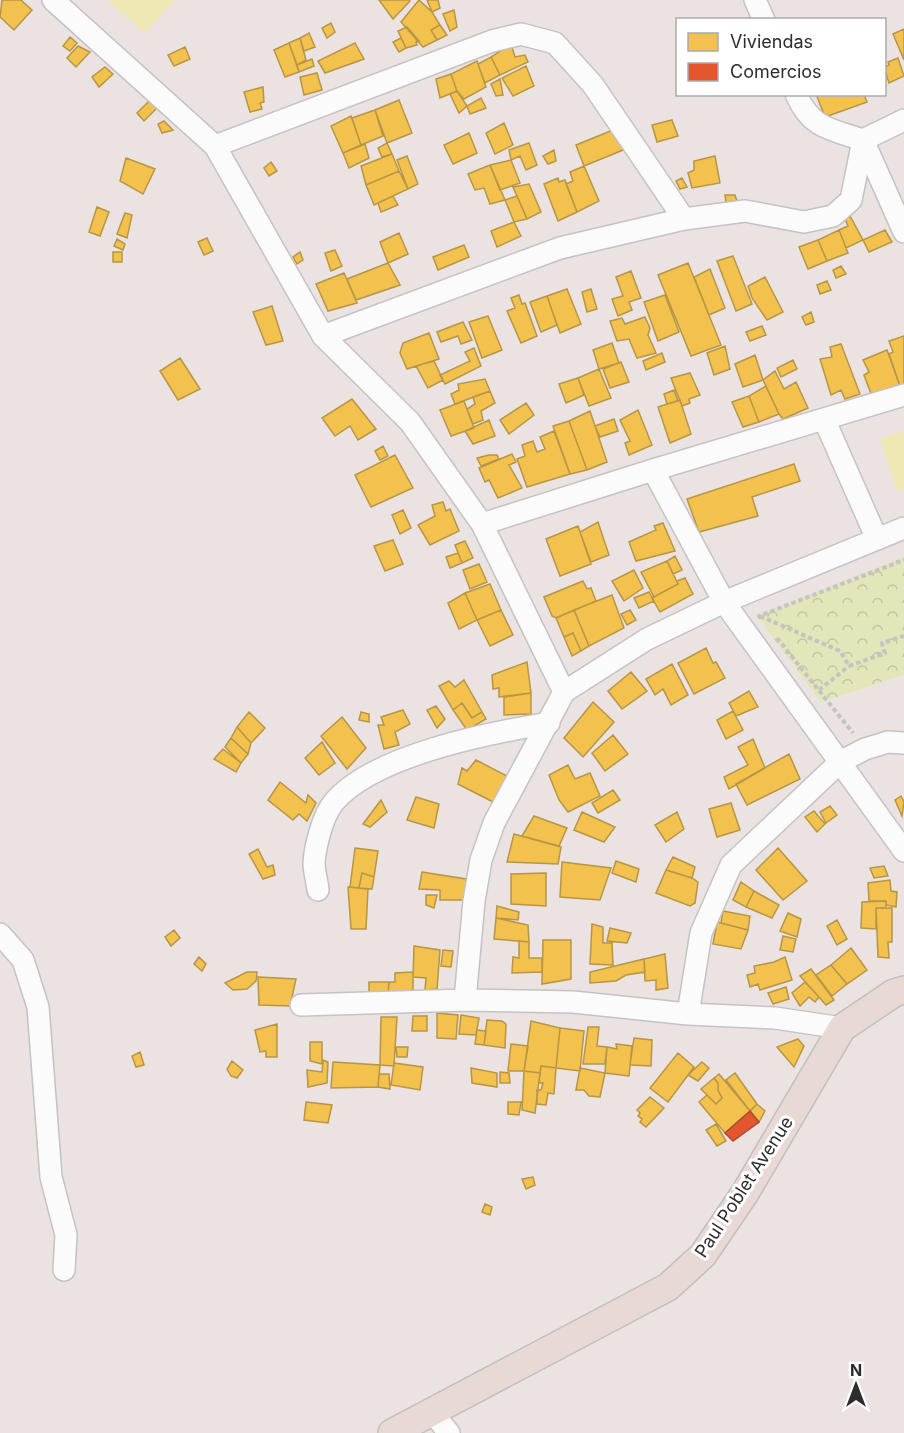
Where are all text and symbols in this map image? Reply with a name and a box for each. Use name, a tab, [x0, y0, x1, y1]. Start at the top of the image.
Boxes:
legend	[676, 18, 886, 96]
text: Viviendas	[730, 31, 813, 52]
text: Comercios	[730, 61, 822, 82]
street label: Paul Poblet Avenue	[690, 1112, 797, 1261]
north arrow	[826, 1355, 886, 1415]
text: N	[850, 1360, 862, 1380]

